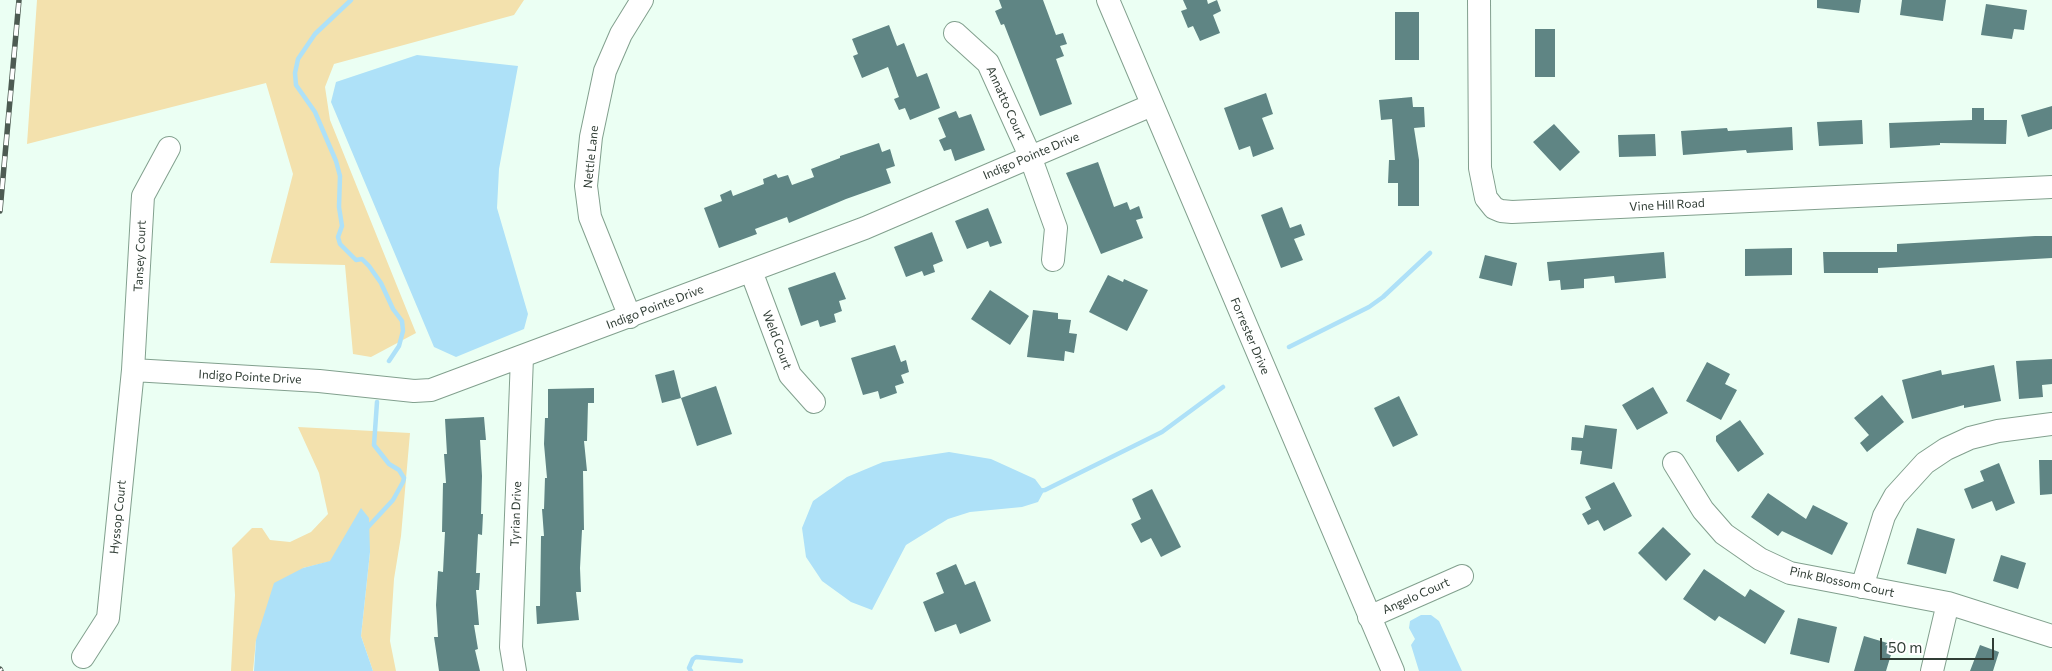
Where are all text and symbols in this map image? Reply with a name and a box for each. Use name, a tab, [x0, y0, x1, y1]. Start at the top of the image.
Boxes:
street label: Annatto Court	[983, 64, 1029, 142]
street label: Nettle Lane	[581, 125, 601, 189]
street label: Indigo Pointe Drive	[981, 129, 1081, 183]
street label: Vine Hill Road	[1629, 196, 1705, 214]
street label: Tansey Court	[131, 220, 149, 292]
street label: Indigo Pointe Drive	[604, 282, 706, 332]
street label: Forrester Drive	[1227, 295, 1273, 377]
street label: Weld Court	[759, 309, 795, 371]
street label: Indigo Pointe Drive	[198, 367, 302, 387]
street label: Hyssop Court	[107, 479, 129, 555]
street label: Tyrian Drive	[508, 481, 524, 547]
street label: Pink Blossom Court	[1788, 564, 1896, 600]
street label: Angelo Court	[1380, 575, 1452, 617]
scale bar	[1882, 628, 1996, 660]
text: 50 m	[1888, 638, 1922, 656]

